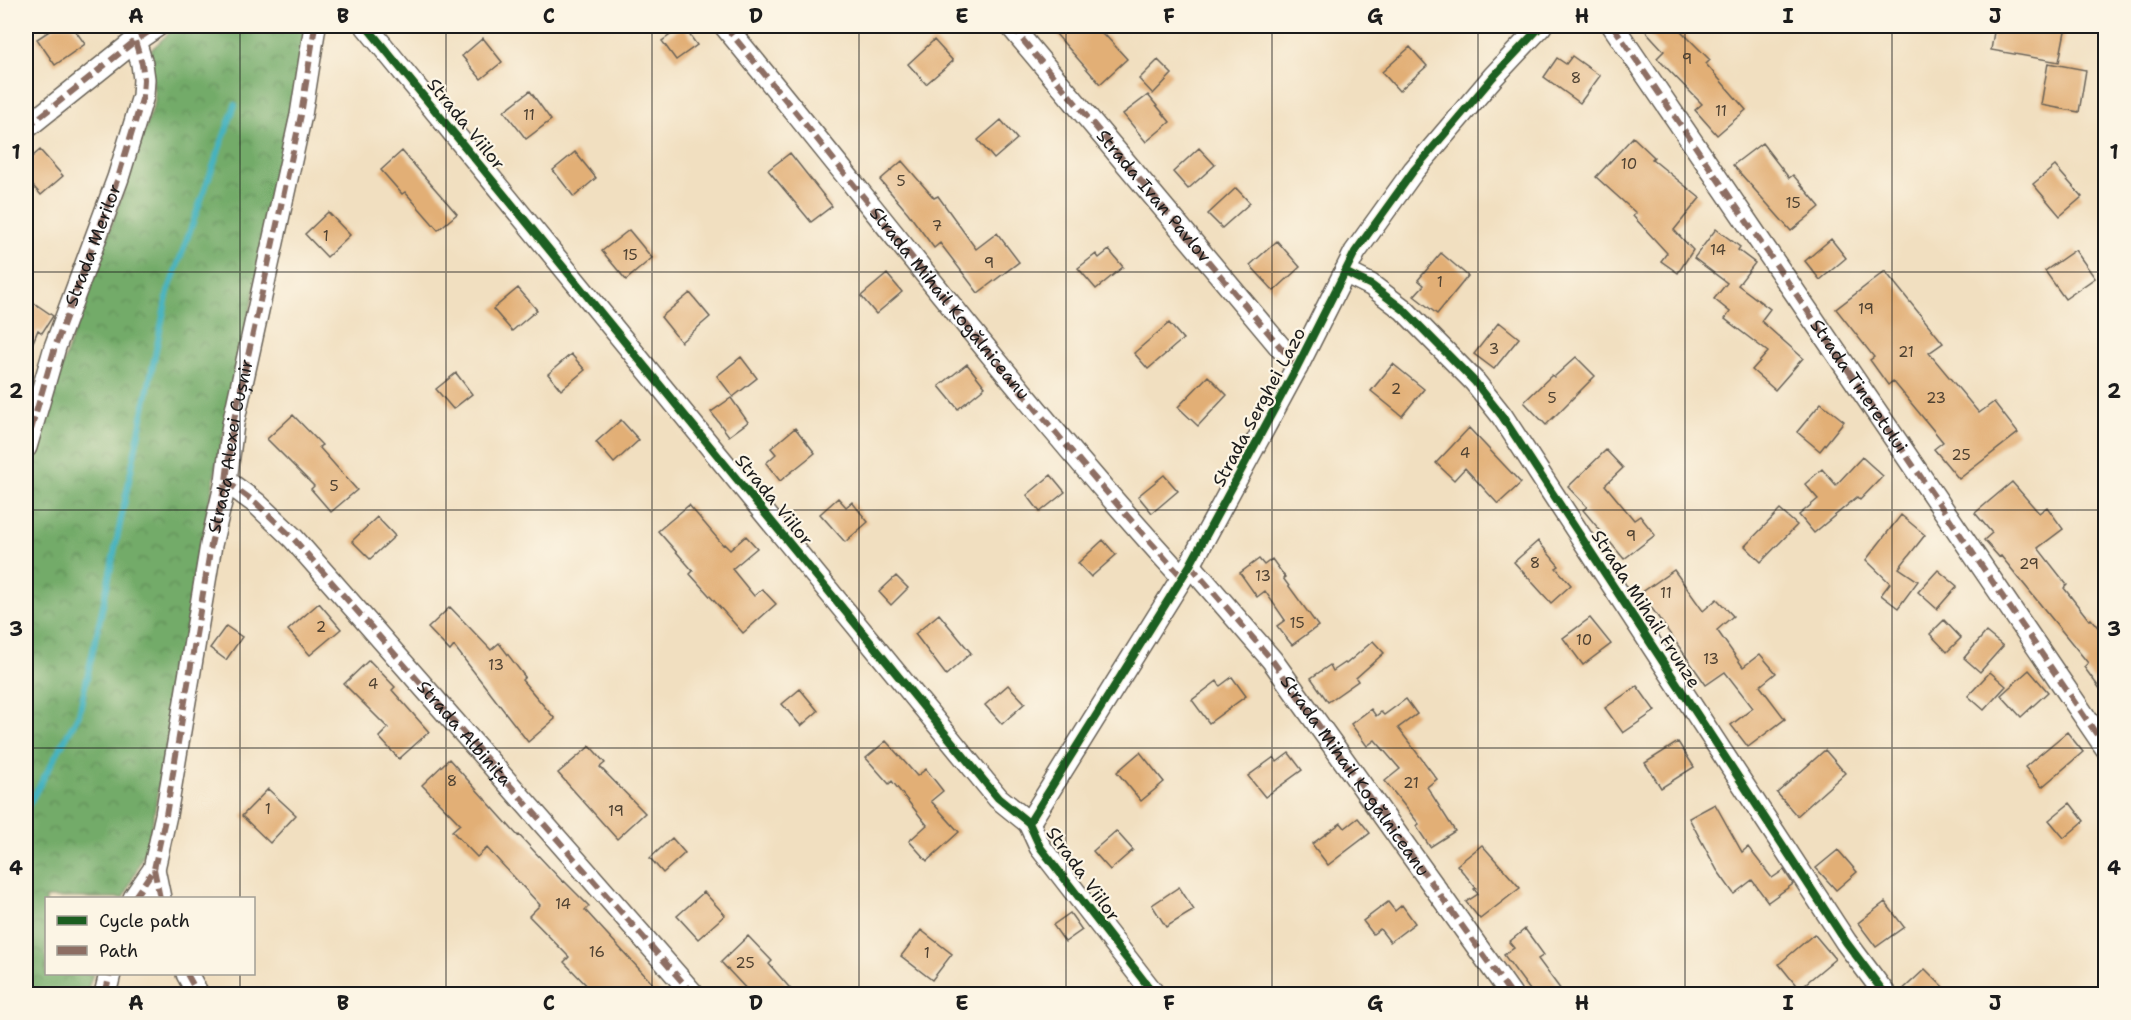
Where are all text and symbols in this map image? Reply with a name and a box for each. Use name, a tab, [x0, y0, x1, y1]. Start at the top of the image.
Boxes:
text: A	[128, 3, 144, 29]
text: B	[337, 3, 349, 29]
text: C	[543, 3, 555, 29]
text: D	[749, 3, 763, 29]
text: E	[955, 3, 969, 29]
text: F	[1163, 3, 1175, 29]
text: G	[1367, 3, 1383, 29]
text: H	[1575, 3, 1589, 29]
text: I	[1782, 3, 1794, 29]
text: J	[1989, 3, 2002, 29]
house number: 9	[1682, 49, 1692, 69]
house number: 8	[1571, 68, 1581, 88]
street label: Strada Viilor	[422, 73, 510, 175]
house number: 11	[1715, 101, 1727, 121]
house number: 11	[523, 105, 535, 125]
street label: Strada Ivan Pavlov	[1091, 124, 1216, 268]
text: 1	[11, 139, 21, 165]
text: 1	[2109, 139, 2119, 165]
house number: 10	[1621, 154, 1637, 174]
house number: 5	[896, 171, 906, 191]
street label: Strada Merilor	[59, 180, 127, 310]
house number: 15	[1785, 193, 1801, 213]
street label: Strada Mihail Kogălniceanu	[864, 202, 1035, 405]
house number: 7	[932, 216, 942, 236]
house number: 1	[323, 226, 329, 246]
house number: 14	[1710, 240, 1726, 260]
house number: 15	[622, 245, 638, 265]
house number: 9	[984, 253, 994, 273]
house number: 1	[1437, 272, 1443, 292]
house number: 19	[1858, 299, 1874, 319]
street label: Strada Tineretului	[1805, 314, 1913, 458]
street label: Strada Serghei Lazo	[1207, 323, 1311, 491]
house number: 3	[1489, 339, 1499, 359]
house number: 21	[1898, 342, 1914, 362]
street label: Strada Alexei Cușnir	[202, 357, 259, 536]
text: 2	[9, 378, 23, 404]
text: 2	[2107, 378, 2121, 404]
house number: 2	[1391, 379, 1401, 399]
house number: 5	[1547, 388, 1557, 408]
house number: 23	[1926, 388, 1946, 408]
house number: 4	[1460, 443, 1470, 463]
house number: 25	[1951, 445, 1971, 465]
street label: Strada Viilor	[730, 449, 818, 551]
house number: 5	[329, 476, 339, 496]
street label: Strada Mihail Frunze	[1586, 525, 1706, 693]
house number: 9	[1626, 526, 1636, 546]
house number: 8	[1530, 553, 1540, 573]
house number: 29	[2019, 554, 2039, 574]
house number: 13	[1255, 566, 1271, 586]
house number: 11	[1660, 583, 1672, 603]
house number: 15	[1289, 613, 1305, 633]
text: 3	[9, 616, 23, 642]
text: 3	[2107, 616, 2121, 642]
house number: 2	[316, 617, 326, 637]
house number: 10	[1576, 630, 1592, 650]
house number: 13	[1703, 649, 1719, 669]
house number: 13	[488, 655, 504, 675]
street label: Strada Mihail Kogălniceanu	[1275, 671, 1435, 881]
house number: 4	[368, 674, 378, 694]
street label: Strada Albinița	[412, 675, 517, 791]
house number: 8	[447, 771, 457, 791]
house number: 21	[1403, 773, 1419, 793]
house number: 1	[265, 799, 271, 819]
house number: 19	[608, 801, 624, 821]
street label: Strada Viilor	[1041, 822, 1125, 926]
text: 4	[9, 855, 23, 881]
text: 4	[2107, 855, 2121, 881]
house number: 14	[555, 894, 571, 914]
legend	[45, 897, 255, 975]
text: Cycle path	[99, 909, 190, 933]
text: Path	[99, 939, 138, 963]
house number: 16	[589, 942, 605, 962]
house number: 1	[924, 943, 930, 963]
house number: 25	[735, 953, 755, 973]
text: A	[128, 990, 144, 1016]
text: B	[337, 990, 349, 1016]
text: C	[543, 990, 555, 1016]
text: D	[749, 990, 763, 1016]
text: E	[955, 990, 969, 1016]
text: F	[1163, 990, 1175, 1016]
text: G	[1367, 990, 1383, 1016]
text: H	[1575, 990, 1589, 1016]
text: I	[1782, 990, 1794, 1016]
text: J	[1989, 990, 2002, 1016]

